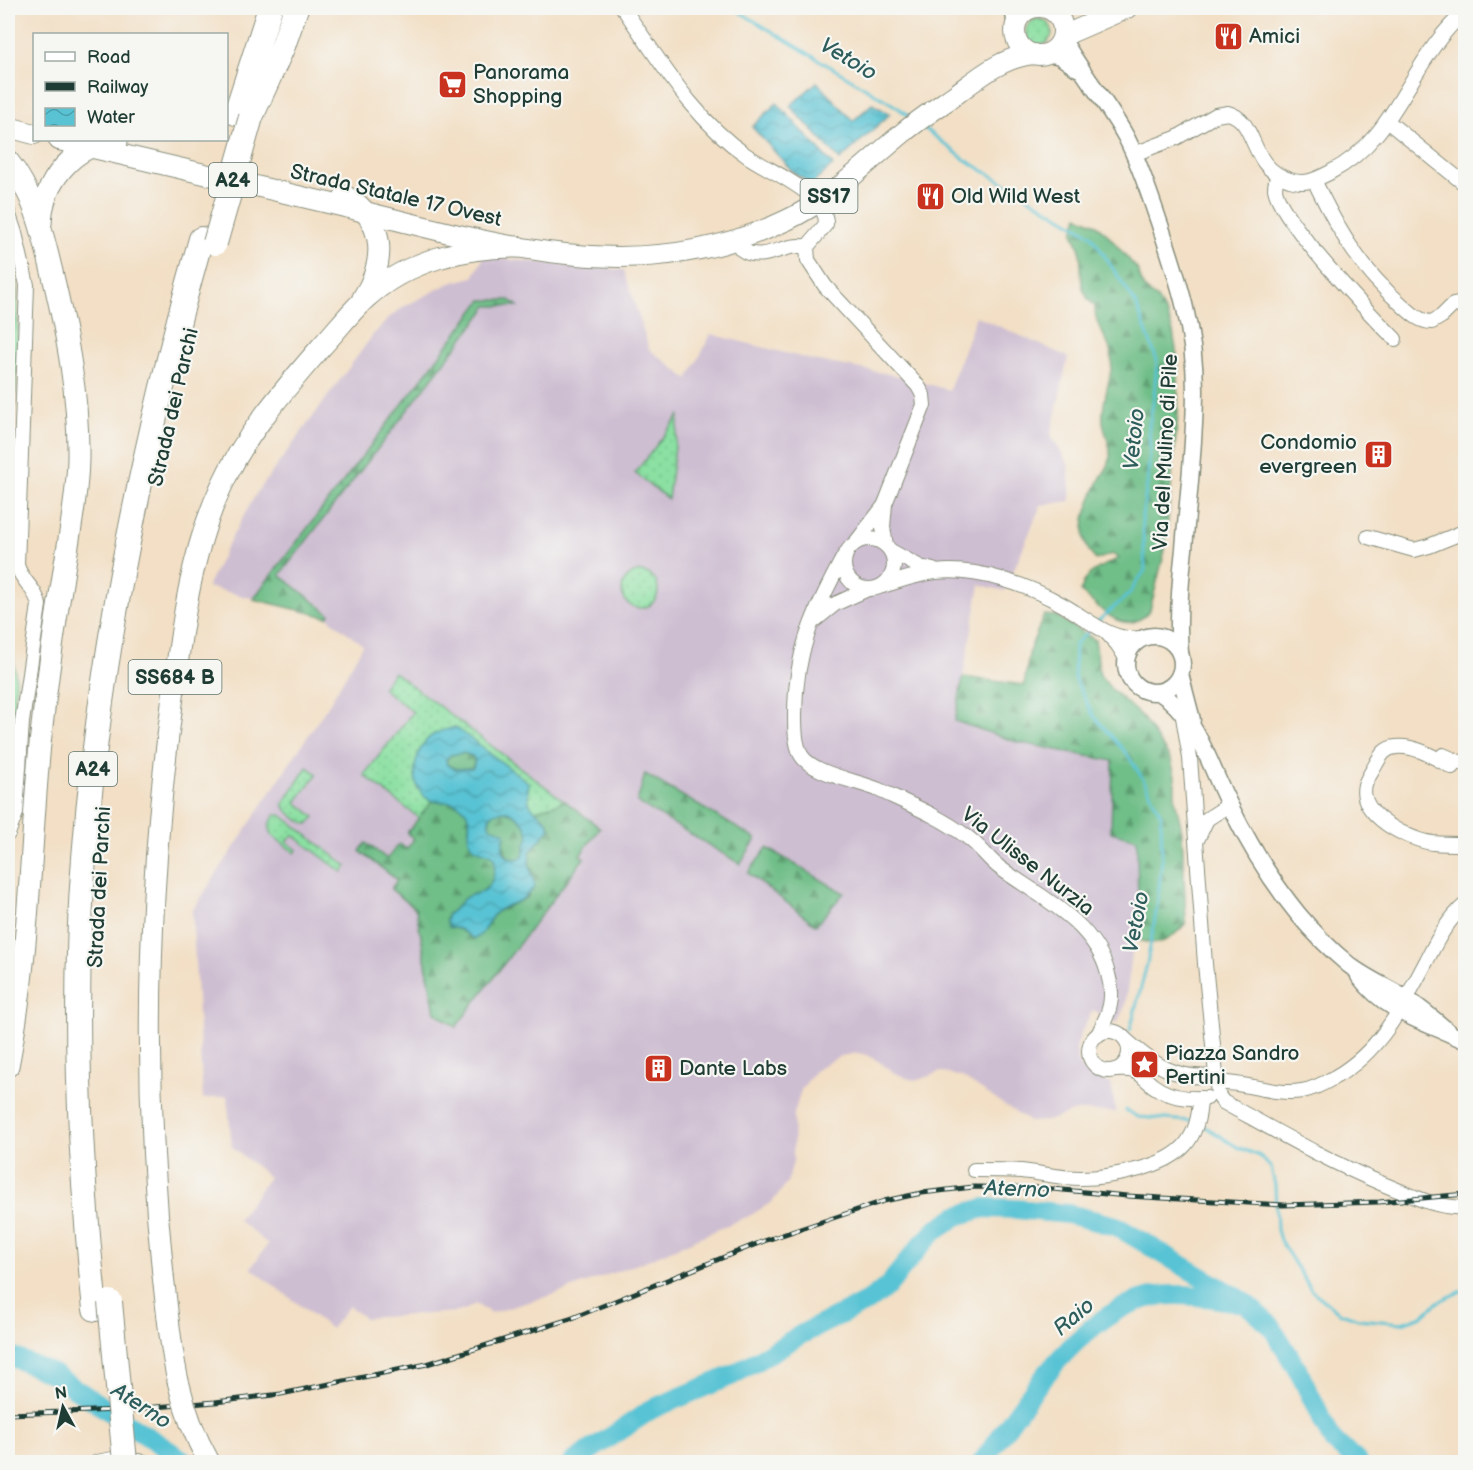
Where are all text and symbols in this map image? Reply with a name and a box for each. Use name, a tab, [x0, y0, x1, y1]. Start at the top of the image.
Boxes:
restaurant icon: Amici	[1212, 20, 1244, 52]
place label: Amici	[1249, 24, 1300, 49]
water label: Vetoio	[815, 32, 882, 87]
legend	[33, 33, 228, 141]
text: Road	[87, 47, 131, 68]
place label: Panorama Shopping	[473, 60, 569, 109]
supermarket icon: Panorama Shopping	[436, 68, 468, 100]
text: Railway	[87, 77, 149, 98]
text: Water	[87, 107, 135, 128]
street label: Strada Statale 17 Ovest	[288, 159, 505, 232]
road number: A24	[209, 163, 257, 197]
road number: SS17	[800, 179, 858, 213]
restaurant icon: Old Wild West	[914, 180, 946, 212]
place label: Old Wild West	[951, 184, 1081, 209]
street label: Strada dei Parchi	[143, 325, 204, 489]
street label: Via del Mulino di Pile	[1148, 353, 1183, 551]
water label: Vetoio	[1118, 407, 1151, 471]
place label: Condomio evergreen	[1259, 430, 1357, 479]
building icon: Condomio evergreen	[1362, 438, 1394, 470]
road number: SS684 B	[128, 660, 222, 694]
road number: A24	[69, 752, 117, 786]
street label: Via Ulisse Nurzia	[956, 802, 1099, 921]
street label: Strada dei Parchi	[83, 805, 116, 969]
water label: Vetoio	[1117, 889, 1156, 955]
place label: Piazza Sandro Pertini	[1165, 1041, 1300, 1090]
place icon: Piazza Sandro Pertini	[1128, 1049, 1160, 1081]
building icon: Dante Labs	[642, 1052, 674, 1084]
place label: Dante Labs	[679, 1056, 787, 1081]
water label: Aterno	[983, 1175, 1050, 1204]
water label: Raio	[1048, 1292, 1100, 1342]
water label: Aterno	[105, 1376, 176, 1436]
north arrow	[33, 1377, 93, 1437]
text: N	[54, 1383, 68, 1404]

